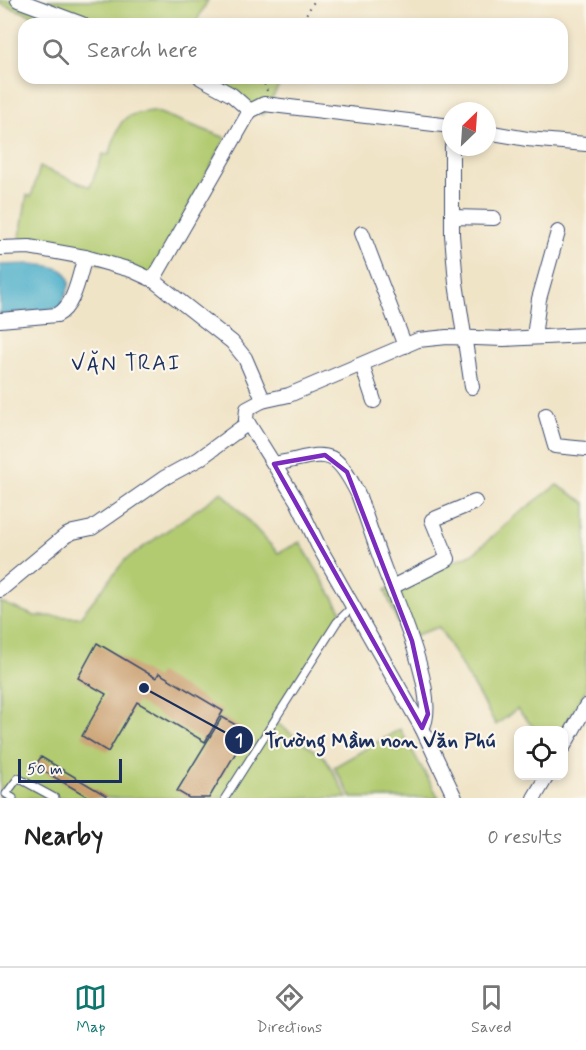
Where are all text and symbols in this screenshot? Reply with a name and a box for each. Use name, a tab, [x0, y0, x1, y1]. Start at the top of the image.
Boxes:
search box	[18, 18, 568, 84]
icon: search	[39, 35, 72, 68]
text: Search here	[87, 37, 198, 65]
north arrow	[442, 102, 496, 156]
district label: VĂN TRAI	[71, 350, 181, 378]
callout: Trường Mầm non Văn Phú	[224, 720, 506, 759]
map controls	[514, 726, 568, 780]
button: locate	[514, 726, 568, 780]
text: Trường Mầm non Văn Phú	[265, 727, 496, 757]
text: 1	[235, 729, 243, 753]
scale bar	[18, 756, 122, 784]
text: 50 m	[27, 759, 63, 780]
text: Nearby	[24, 820, 103, 854]
text: 0 results	[488, 824, 562, 851]
tab: Map	[74, 981, 107, 1038]
tab: Directions	[256, 981, 322, 1038]
tab: Saved	[471, 981, 512, 1038]

